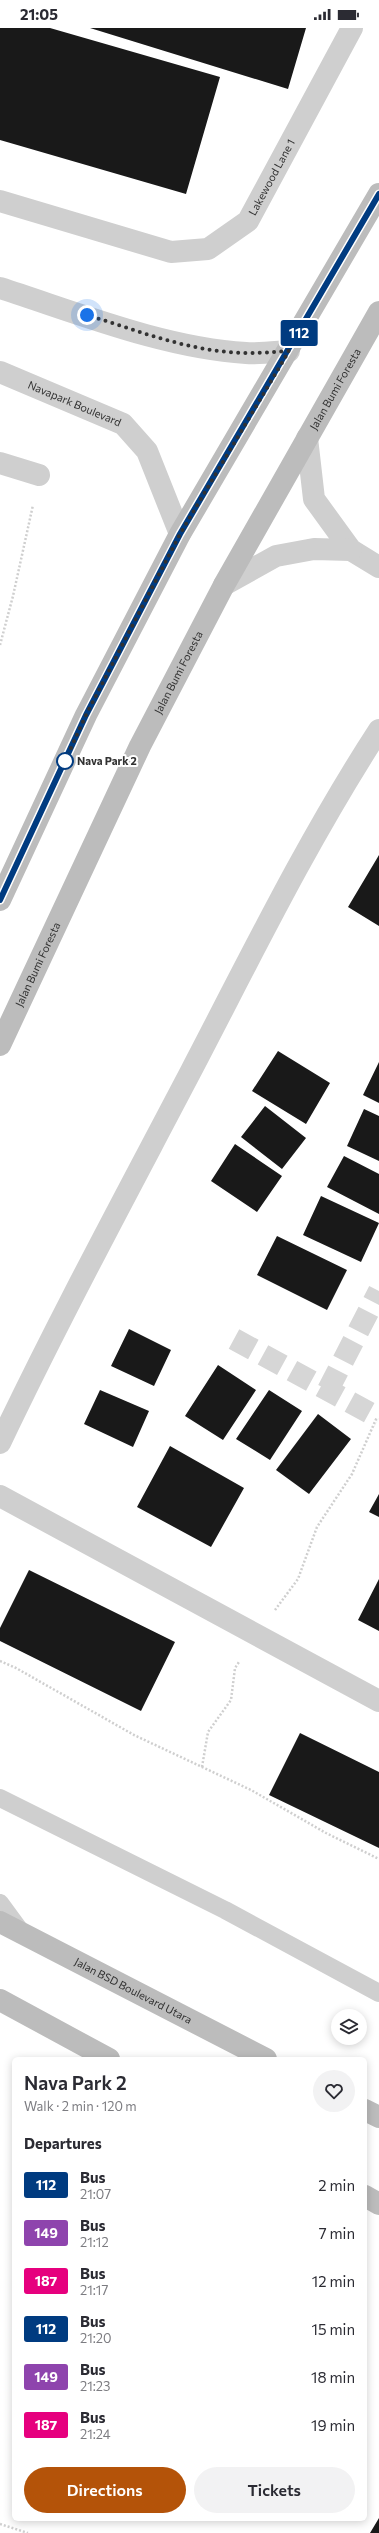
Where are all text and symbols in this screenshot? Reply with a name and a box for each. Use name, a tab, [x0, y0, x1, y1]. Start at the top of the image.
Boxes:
text: 21:05	[20, 5, 58, 23]
street label: Lakewood Lane 1	[245, 137, 297, 217]
your location	[77, 305, 97, 325]
line badge: 112	[276, 320, 322, 346]
text: 112	[289, 324, 309, 341]
street label: Jalan Bumi Foresta	[306, 346, 363, 432]
street label: Navapark Boulevard	[26, 378, 123, 429]
street label: Jalan Bumi Foresta	[151, 629, 205, 716]
marker: Nava Park 2	[56, 752, 74, 770]
place label: Nava Park 2	[77, 754, 137, 767]
street label: Jalan Bumi Foresta	[12, 920, 63, 1009]
street label: Jalan BSD Boulevard Utara	[72, 1955, 195, 2026]
map controls	[331, 2009, 367, 2045]
button: layers	[331, 2009, 367, 2045]
button: heart	[313, 2070, 355, 2112]
text: Nava Park 2	[24, 2071, 127, 2094]
text: Walk · 2 min · 120 m	[24, 2098, 137, 2114]
text: Departures	[24, 2134, 102, 2152]
text: Bus	[80, 2168, 105, 2186]
text: 112	[36, 2176, 56, 2193]
text: 2 min	[318, 2176, 355, 2194]
text: 21:07	[80, 2186, 111, 2202]
text: Bus	[80, 2216, 105, 2234]
text: 149	[34, 2224, 58, 2241]
text: 7 min	[319, 2224, 355, 2242]
text: 21:12	[80, 2234, 109, 2250]
text: Bus	[80, 2264, 105, 2282]
text: 187	[35, 2272, 57, 2289]
text: 12 min	[312, 2272, 355, 2290]
text: 21:17	[80, 2282, 108, 2298]
text: Bus	[80, 2312, 105, 2330]
text: 112	[36, 2320, 56, 2337]
text: 15 min	[312, 2320, 355, 2338]
text: 21:20	[80, 2330, 112, 2346]
text: Bus	[80, 2360, 105, 2378]
text: 149	[34, 2368, 58, 2385]
text: 18 min	[311, 2368, 355, 2386]
text: 21:23	[80, 2378, 110, 2394]
text: Bus	[80, 2408, 105, 2426]
text: 187	[35, 2416, 57, 2433]
text: 19 min	[311, 2416, 355, 2434]
text: 21:24	[80, 2426, 111, 2442]
button: Directions	[24, 2467, 186, 2513]
button: Tickets	[194, 2467, 355, 2513]

